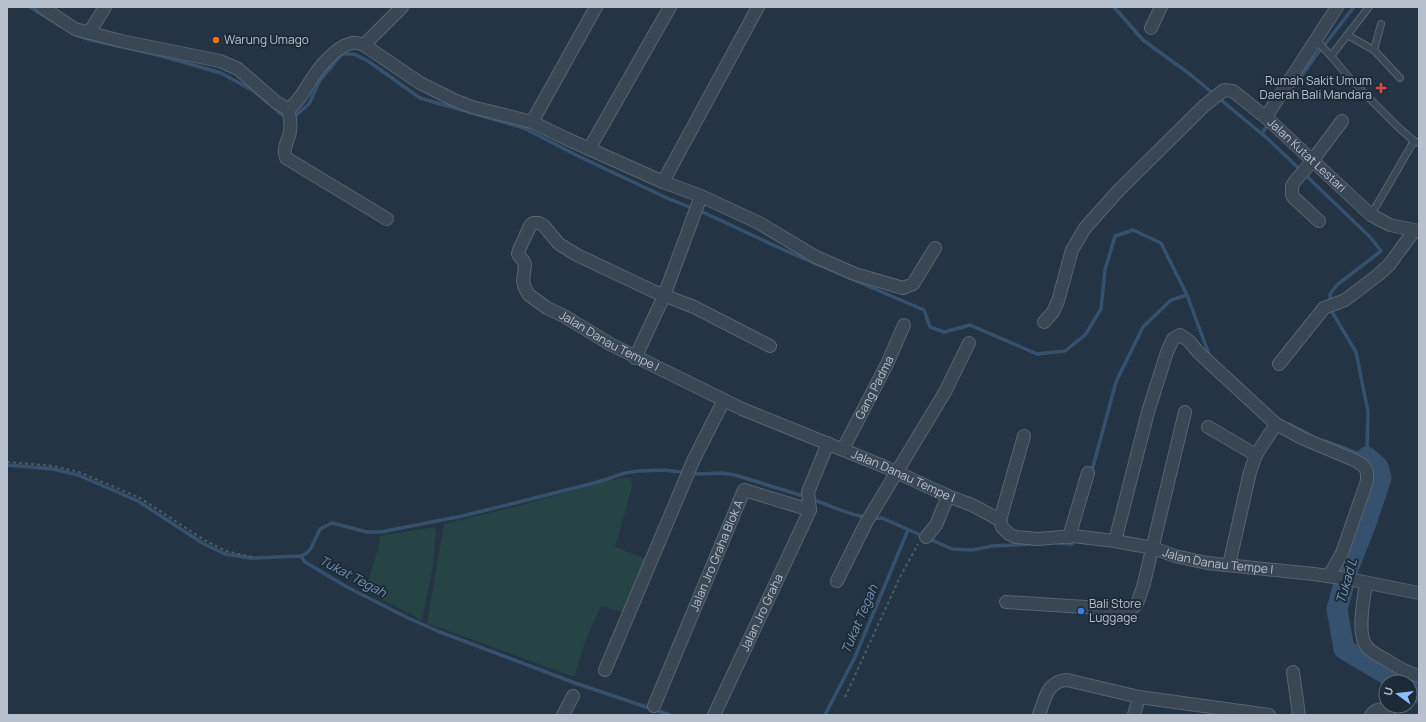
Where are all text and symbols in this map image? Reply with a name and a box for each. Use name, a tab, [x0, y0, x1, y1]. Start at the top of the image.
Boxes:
place label: Warung Umago	[224, 31, 309, 48]
marker: Warung Umago	[211, 35, 221, 45]
place label: Rumah Sakit Umum Daerah Bali Mandara	[1260, 72, 1372, 103]
marker: Rumah Sakit Umum Daerah Bali Mandara	[1375, 82, 1387, 94]
street label: Jalan Kutat Lestari	[1264, 114, 1350, 196]
street label: Jalan Danau Tempe I	[557, 306, 662, 375]
street label: Gang Padma	[851, 353, 898, 422]
street label: Jalan Danau Tempe I	[849, 445, 958, 506]
street label: Jalan Jro Graha Blok A	[685, 497, 747, 614]
street label: Jalan Danau Tempe I	[1160, 543, 1274, 578]
water label: Tukat Tegah	[316, 551, 391, 602]
water label: Tukad L	[1331, 556, 1361, 605]
street label: Jalan Jro Graha	[736, 571, 787, 654]
water label: Tukat Tegah	[836, 581, 882, 656]
place label: Bali Store Luggage	[1089, 595, 1141, 626]
marker: Bali Store Luggage	[1076, 606, 1086, 616]
north arrow	[1378, 674, 1418, 714]
text: U	[1380, 685, 1396, 697]

